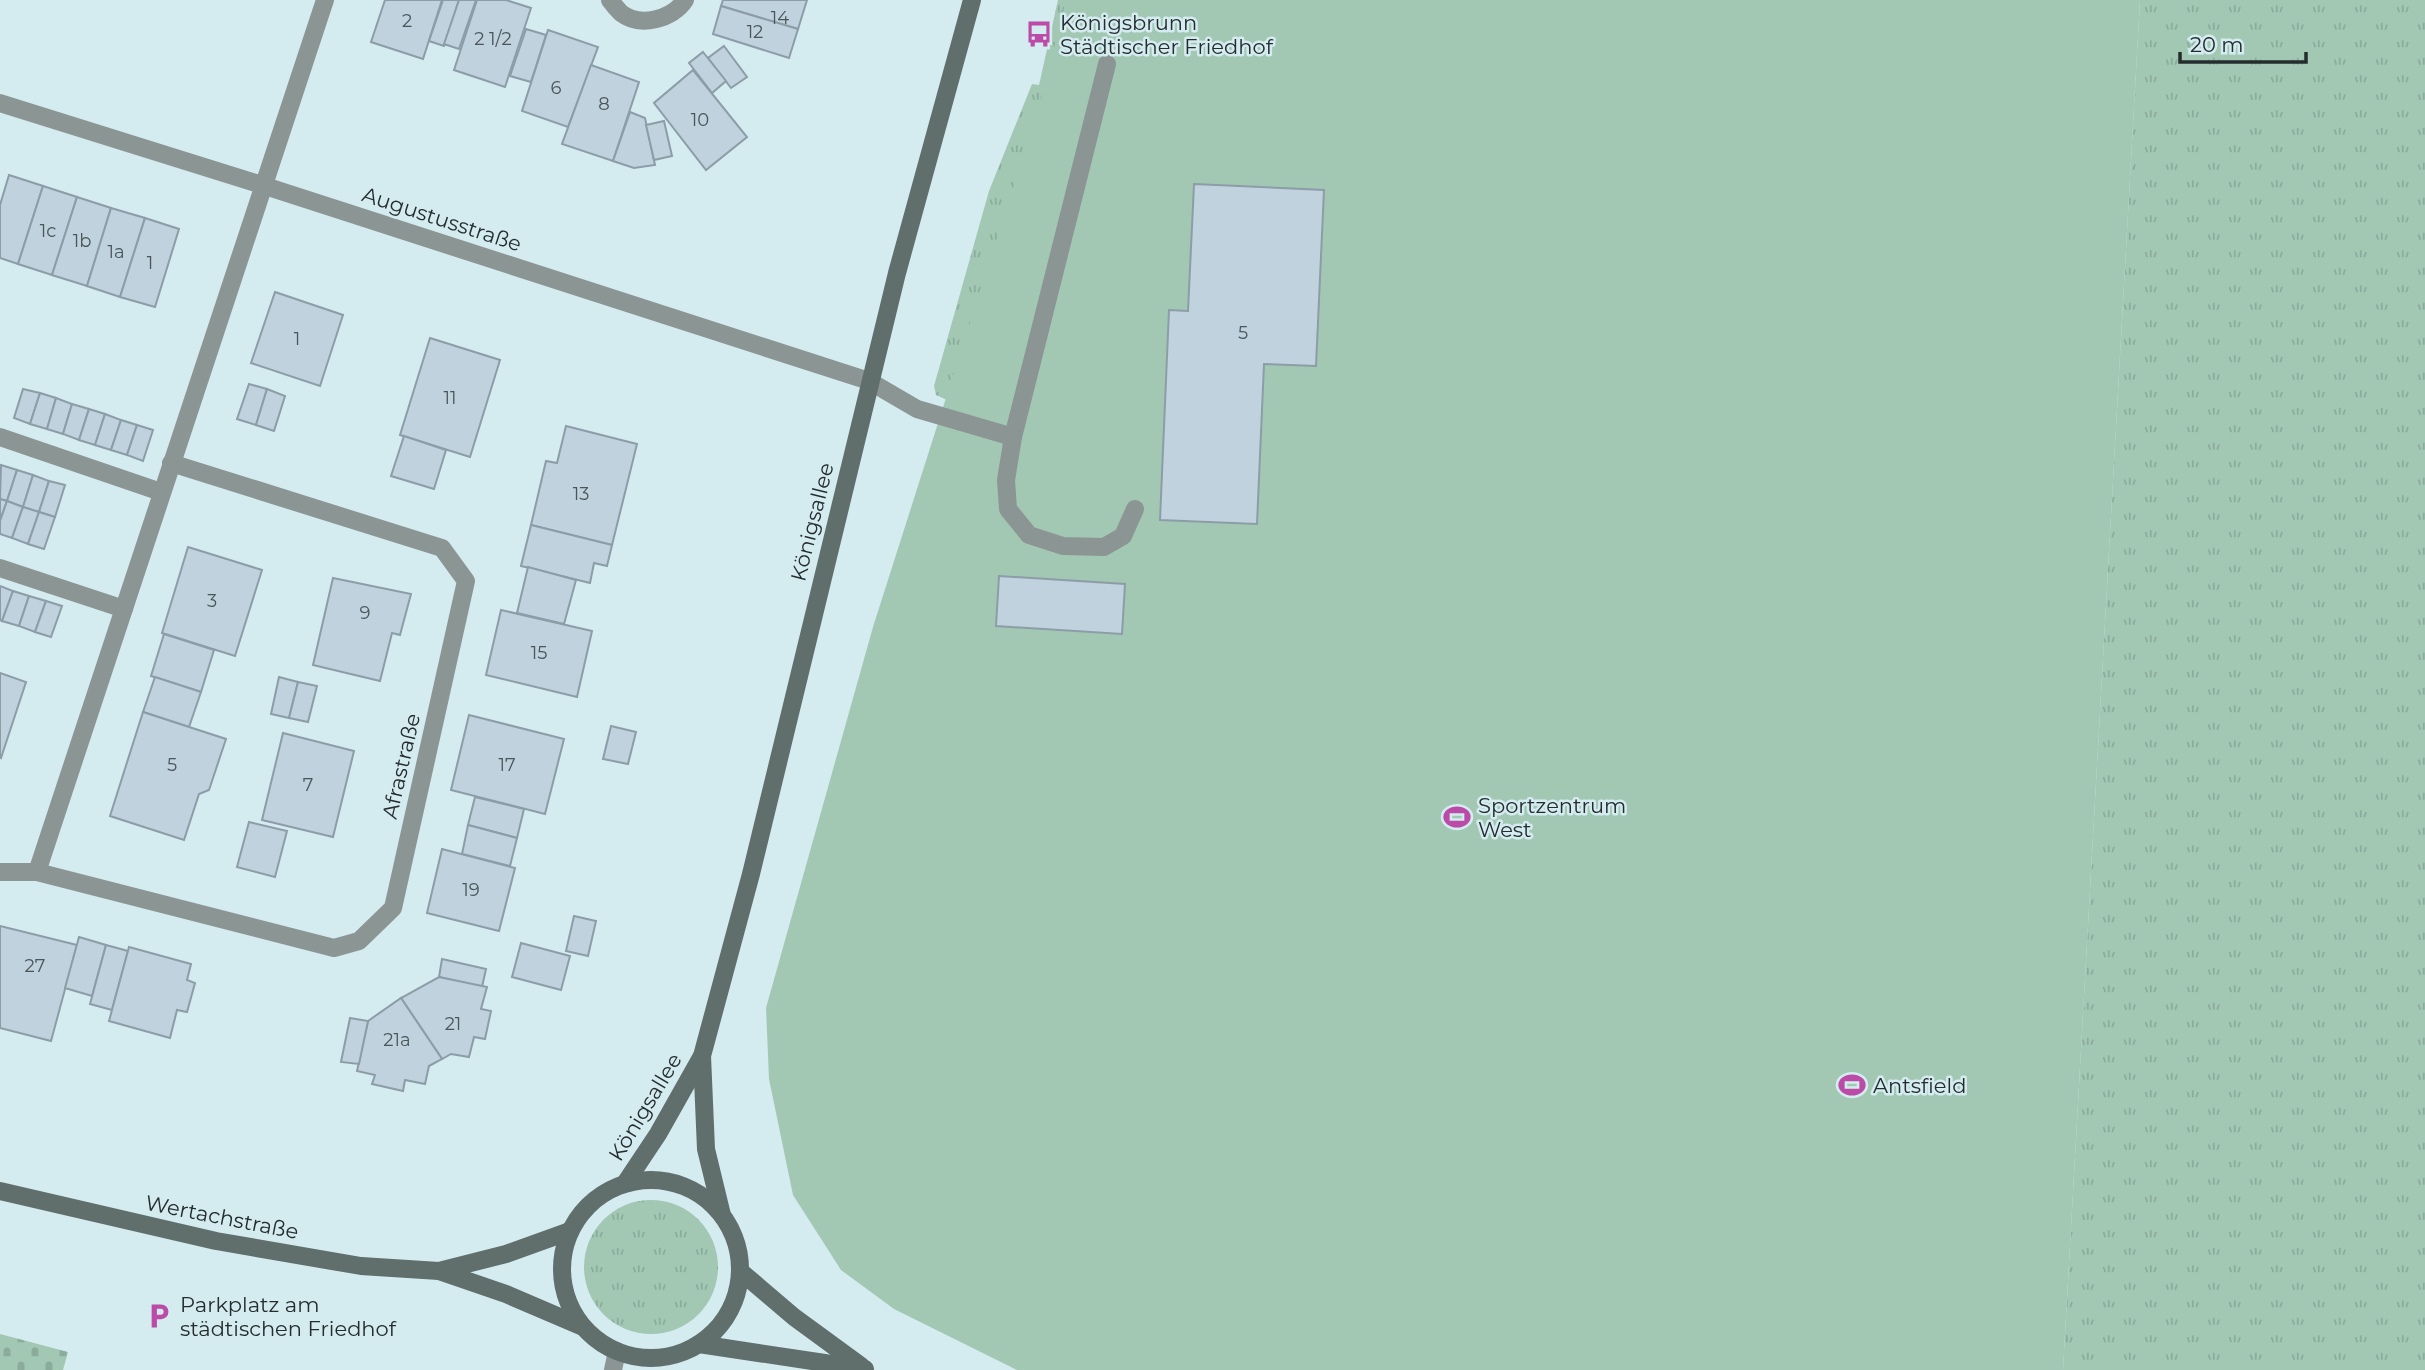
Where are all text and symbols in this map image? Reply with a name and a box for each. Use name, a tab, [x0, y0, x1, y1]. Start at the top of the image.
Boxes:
house number: 14	[771, 7, 789, 29]
house number: 2	[402, 10, 412, 32]
place label: Königsbrunn Städtischer Friedhof	[1060, 10, 1274, 59]
bus stop icon: Königsbrunn Städtischer Friedhof	[1024, 19, 1054, 49]
house number: 12	[747, 21, 763, 43]
scale bar	[2180, 21, 2306, 65]
house number: 2 1/2	[474, 28, 512, 50]
text: 20 m	[2190, 32, 2244, 57]
house number: 6	[551, 77, 562, 99]
house number: 8	[598, 93, 610, 115]
house number: 10	[691, 109, 709, 131]
street label: Augustusstraße	[359, 181, 525, 257]
house number: 1c	[40, 220, 56, 242]
house number: 1b	[73, 230, 91, 252]
house number: 1a	[107, 241, 125, 263]
house number: 1	[147, 252, 153, 274]
house number: 5	[1238, 322, 1248, 344]
house number: 1	[294, 328, 300, 350]
house number: 11	[444, 387, 457, 409]
street label: Königsallee	[785, 460, 839, 584]
house number: 13	[573, 483, 589, 505]
house number: 3	[207, 590, 217, 612]
house number: 9	[360, 602, 371, 624]
house number: 15	[531, 642, 547, 664]
street label: Afrastraße	[377, 711, 425, 821]
house number: 5	[167, 754, 177, 776]
house number: 17	[498, 754, 516, 776]
house number: 7	[303, 774, 313, 796]
place label: Sportzentrum West	[1478, 793, 1626, 842]
sports icon: Sportzentrum West	[1442, 802, 1472, 832]
house number: 19	[462, 879, 480, 901]
house number: 27	[25, 955, 45, 977]
house number: 21	[445, 1013, 461, 1035]
house number: 21a	[383, 1029, 411, 1051]
street label: Königsallee	[603, 1049, 687, 1165]
sports icon: Antsfield	[1837, 1070, 1867, 1100]
place label: Antsfield	[1873, 1073, 1966, 1098]
street label: Wertachstraße	[143, 1190, 301, 1244]
place label: Parkplatz am städtischen Friedhof	[180, 1292, 397, 1341]
parking icon: Parkplatz am städtischen Friedhof	[144, 1301, 174, 1331]

